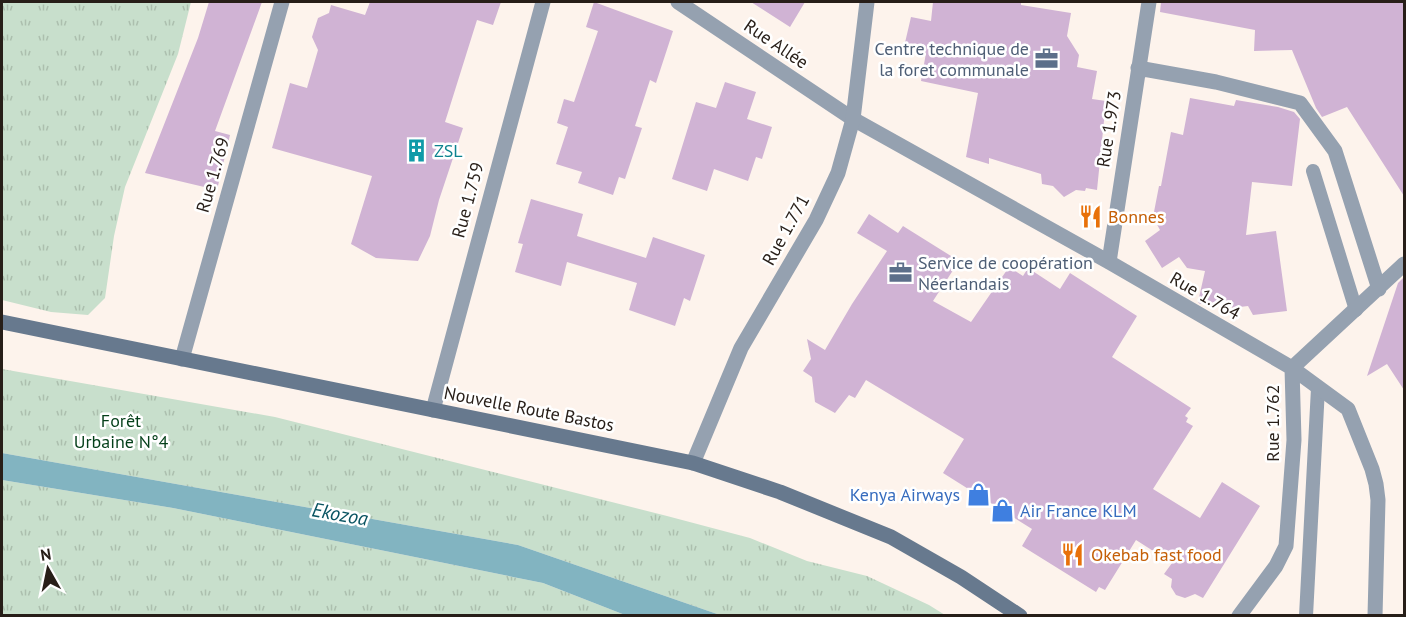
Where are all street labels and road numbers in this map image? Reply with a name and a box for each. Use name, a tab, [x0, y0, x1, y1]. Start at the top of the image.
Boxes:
street label: Rue Allée	[740, 14, 813, 73]
street label: Rue 1.973	[1091, 89, 1126, 169]
street label: Rue 1.769	[191, 135, 234, 215]
street label: Rue 1.759	[446, 160, 489, 240]
street label: Rue 1.771	[757, 190, 814, 269]
street label: Rue 1.764	[1166, 266, 1245, 325]
street label: Nouvelle Route Bastos	[442, 381, 616, 436]
street label: Rue 1.762	[1261, 384, 1284, 462]

